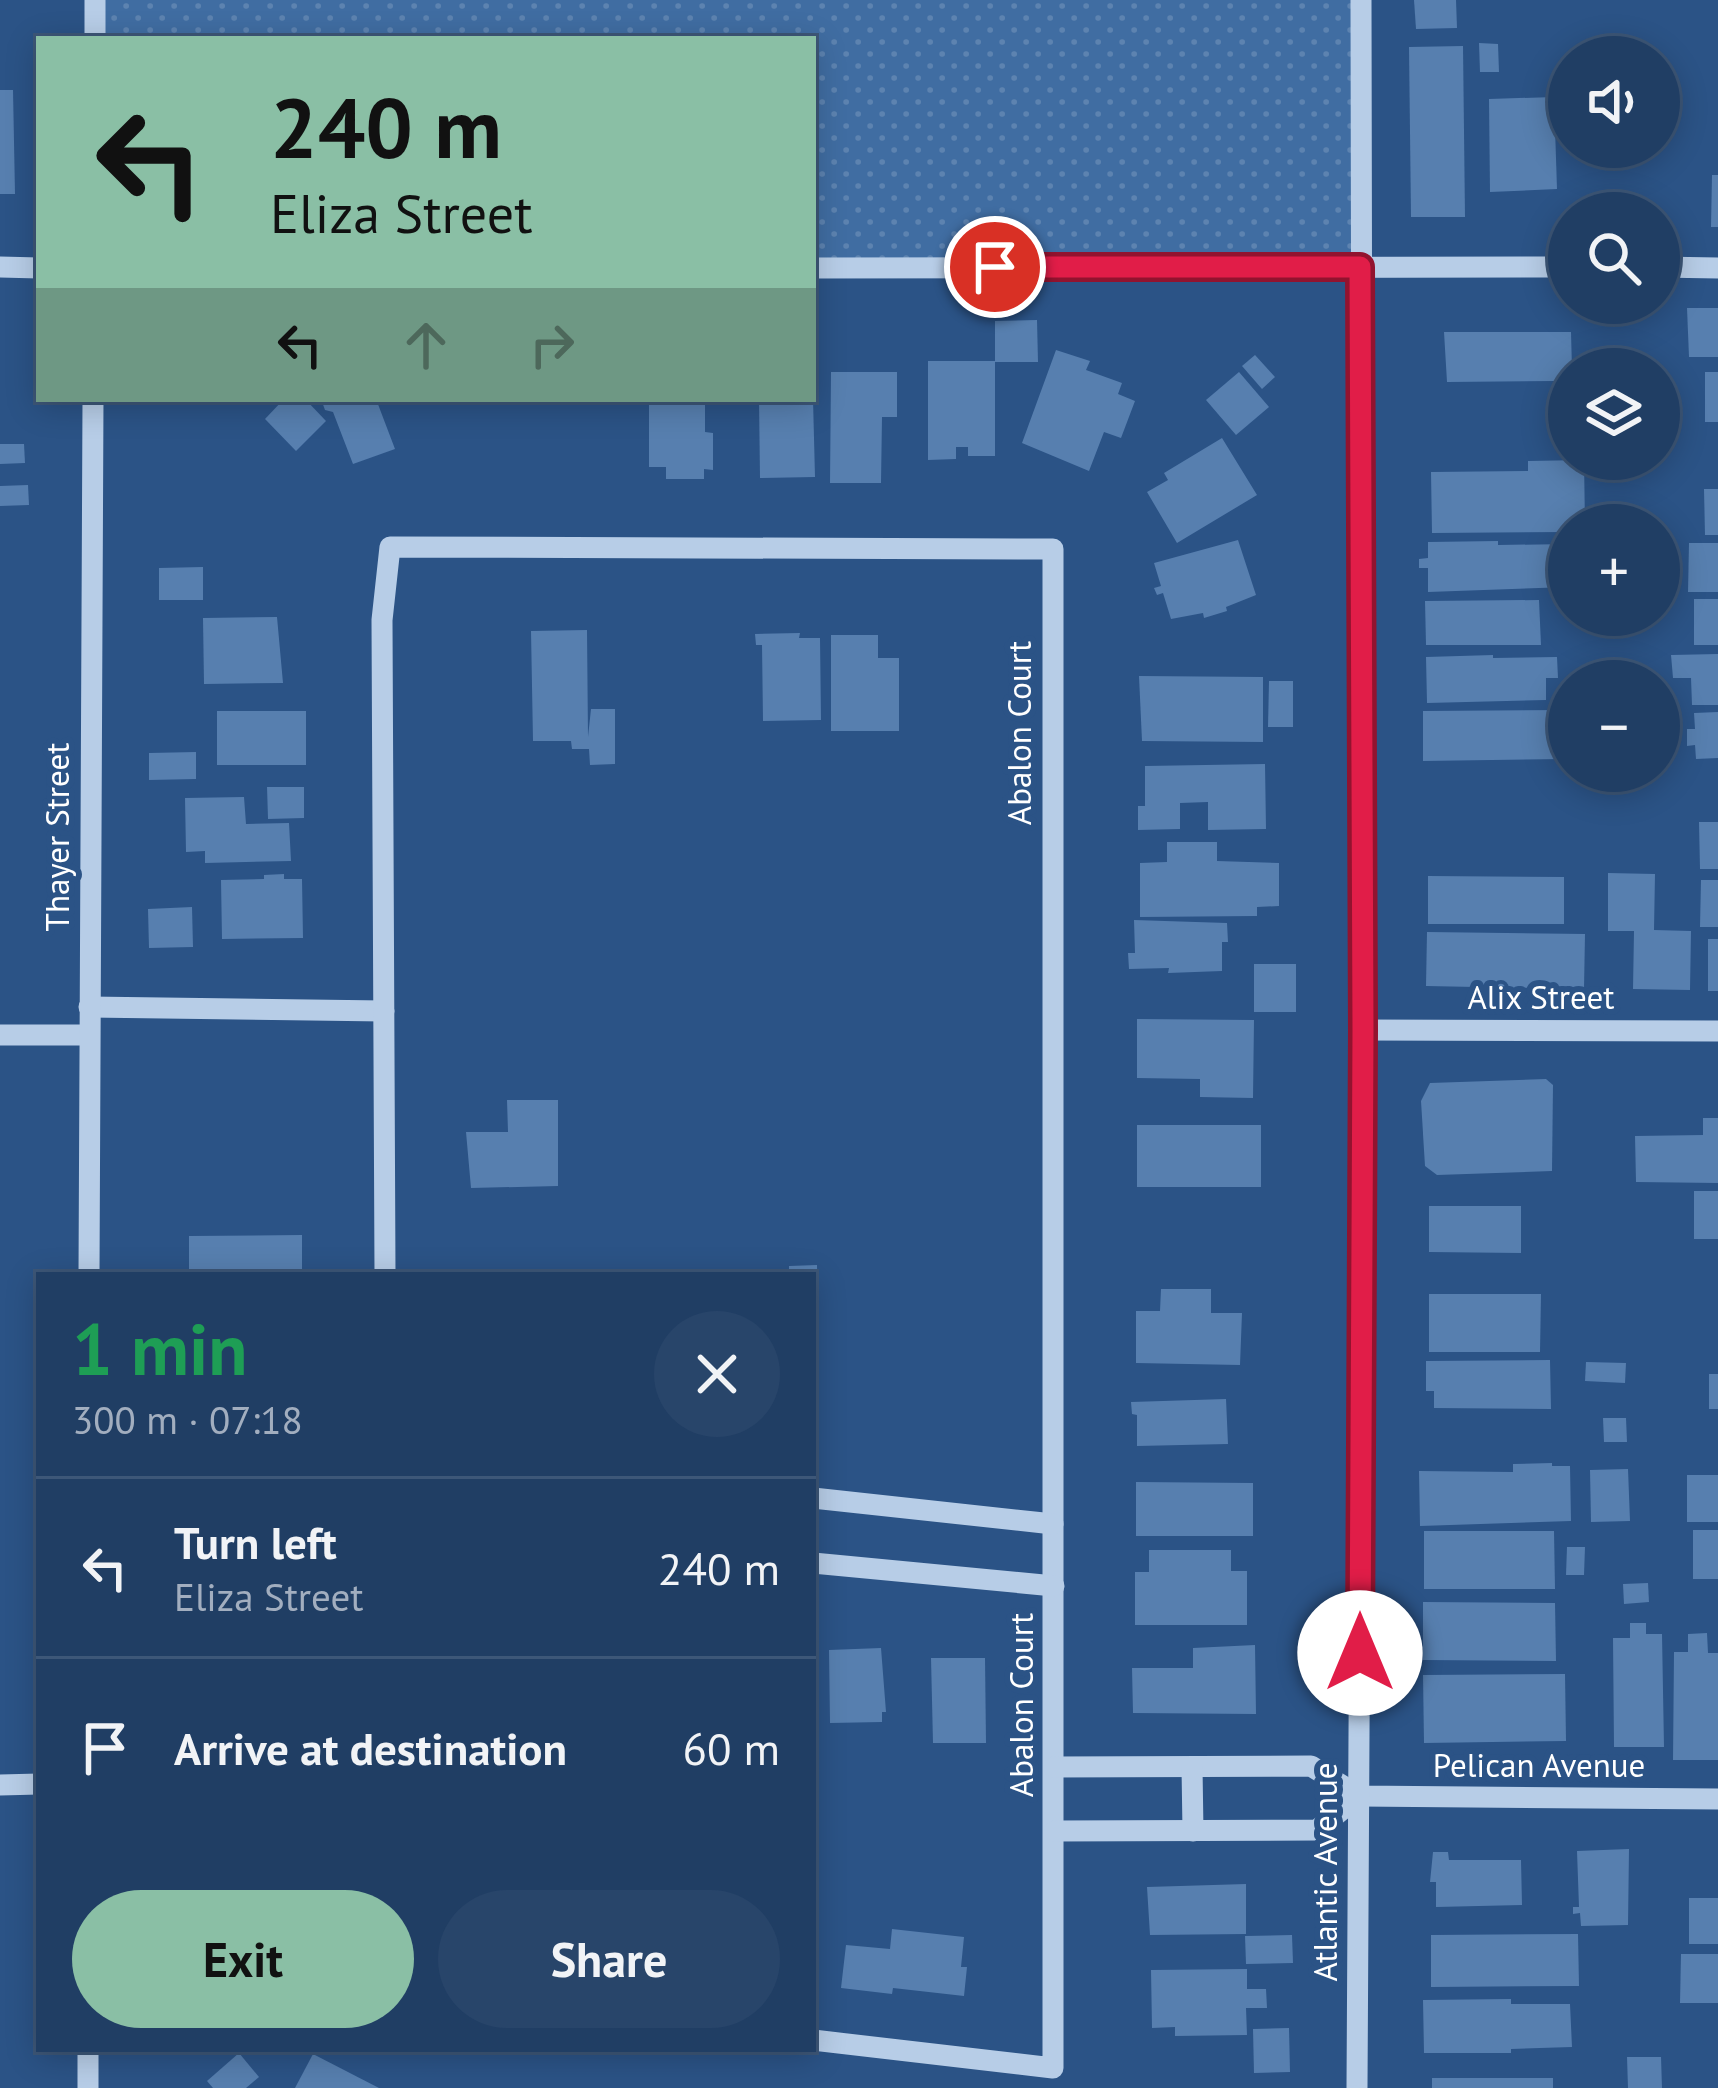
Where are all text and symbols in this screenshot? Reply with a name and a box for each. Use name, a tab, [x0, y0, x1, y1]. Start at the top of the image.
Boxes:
map controls	[1548, 36, 1680, 792]
button: sound	[1548, 36, 1680, 168]
text: 240 m	[270, 72, 502, 181]
icon: left	[72, 84, 228, 240]
text: Eliza Street	[270, 178, 532, 248]
button: search	[1548, 192, 1680, 324]
pin	[944, 216, 1046, 318]
icon: arrive	[962, 234, 1028, 300]
icon: left	[267, 312, 333, 378]
icon: ahead	[393, 312, 459, 378]
icon: right	[519, 312, 585, 378]
button: layers	[1548, 348, 1680, 480]
button: +	[1548, 504, 1680, 636]
street label: Abalon Court	[997, 641, 1040, 825]
button: −	[1548, 660, 1680, 792]
street label: Thayer Street	[35, 743, 78, 931]
street label: Alix Street	[1468, 975, 1614, 1018]
text: 1 min	[72, 1302, 248, 1395]
button: close	[654, 1311, 780, 1437]
text: 300 m · 07:18	[72, 1394, 303, 1445]
text: Turn left	[174, 1513, 337, 1571]
icon: left	[72, 1535, 138, 1601]
text: 240 m	[658, 1539, 780, 1597]
text: Eliza Street	[174, 1571, 364, 1622]
position arrow	[1297, 1590, 1423, 1716]
street label: Abalon Court	[999, 1613, 1042, 1797]
icon: arrive	[72, 1715, 138, 1781]
text: Arrive at destination	[174, 1719, 567, 1777]
text: 60 m	[682, 1719, 780, 1777]
street label: Pelican Avenue	[1433, 1743, 1645, 1786]
street label: Atlantic Avenue	[1303, 1763, 1346, 1982]
button: Exit	[72, 1890, 414, 2028]
button: Share	[438, 1890, 780, 2028]

